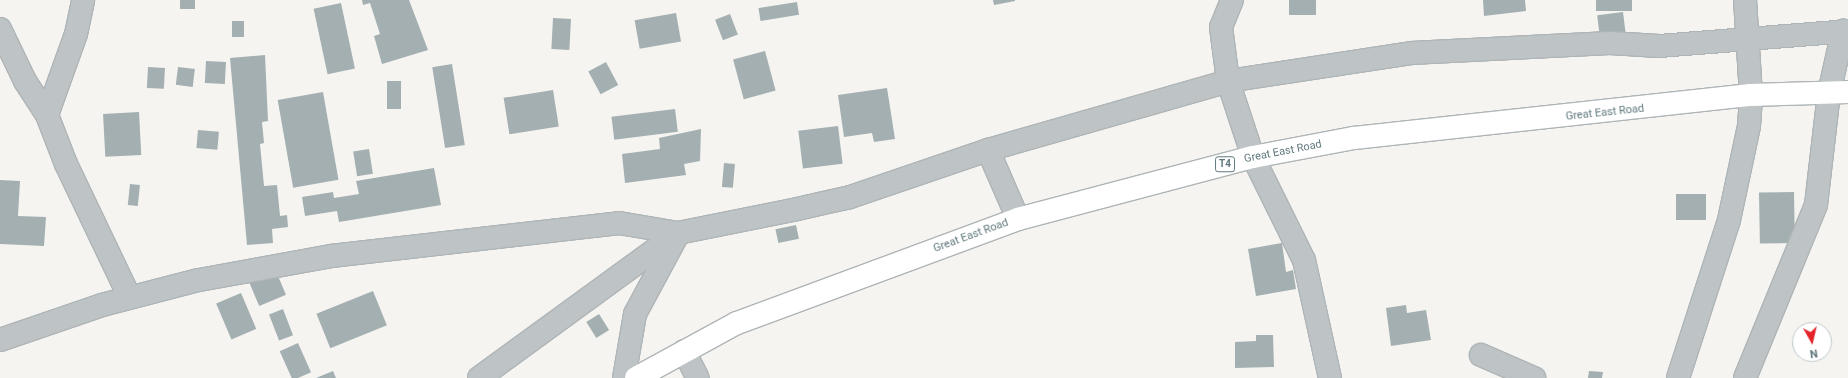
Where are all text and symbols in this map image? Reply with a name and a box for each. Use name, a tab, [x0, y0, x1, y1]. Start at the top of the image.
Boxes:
street label: Great East Road	[1565, 102, 1645, 124]
street label: Great East Road	[1243, 138, 1323, 166]
road number: T4	[1215, 156, 1235, 172]
street label: Great East Road	[932, 216, 1010, 256]
north arrow	[1792, 322, 1832, 362]
text: N	[1809, 346, 1818, 360]

